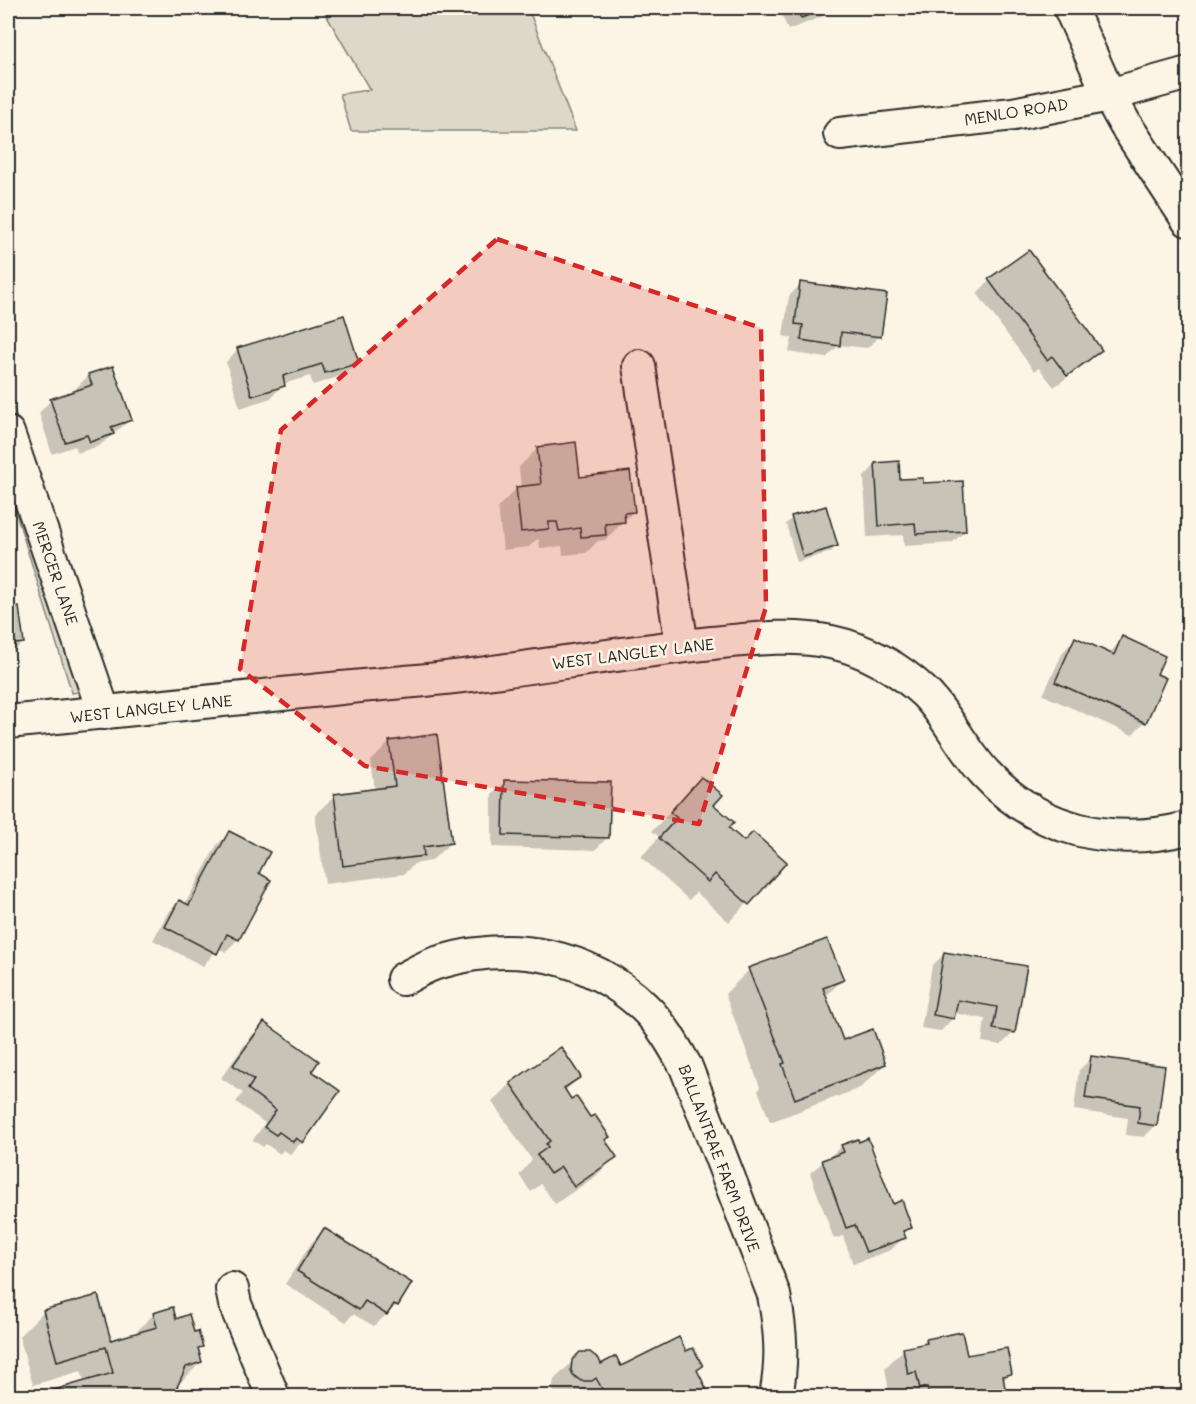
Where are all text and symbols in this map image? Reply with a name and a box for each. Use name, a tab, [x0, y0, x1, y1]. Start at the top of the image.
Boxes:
street label: MENLO ROAD	[963, 92, 1069, 130]
street label: MERCER LANE	[28, 518, 84, 628]
street label: WEST LANGLEY LANE	[551, 633, 715, 673]
street label: WEST LANGLEY LANE	[69, 689, 233, 727]
street label: BALLANTRAE FARM DRIVE	[674, 1061, 766, 1255]

